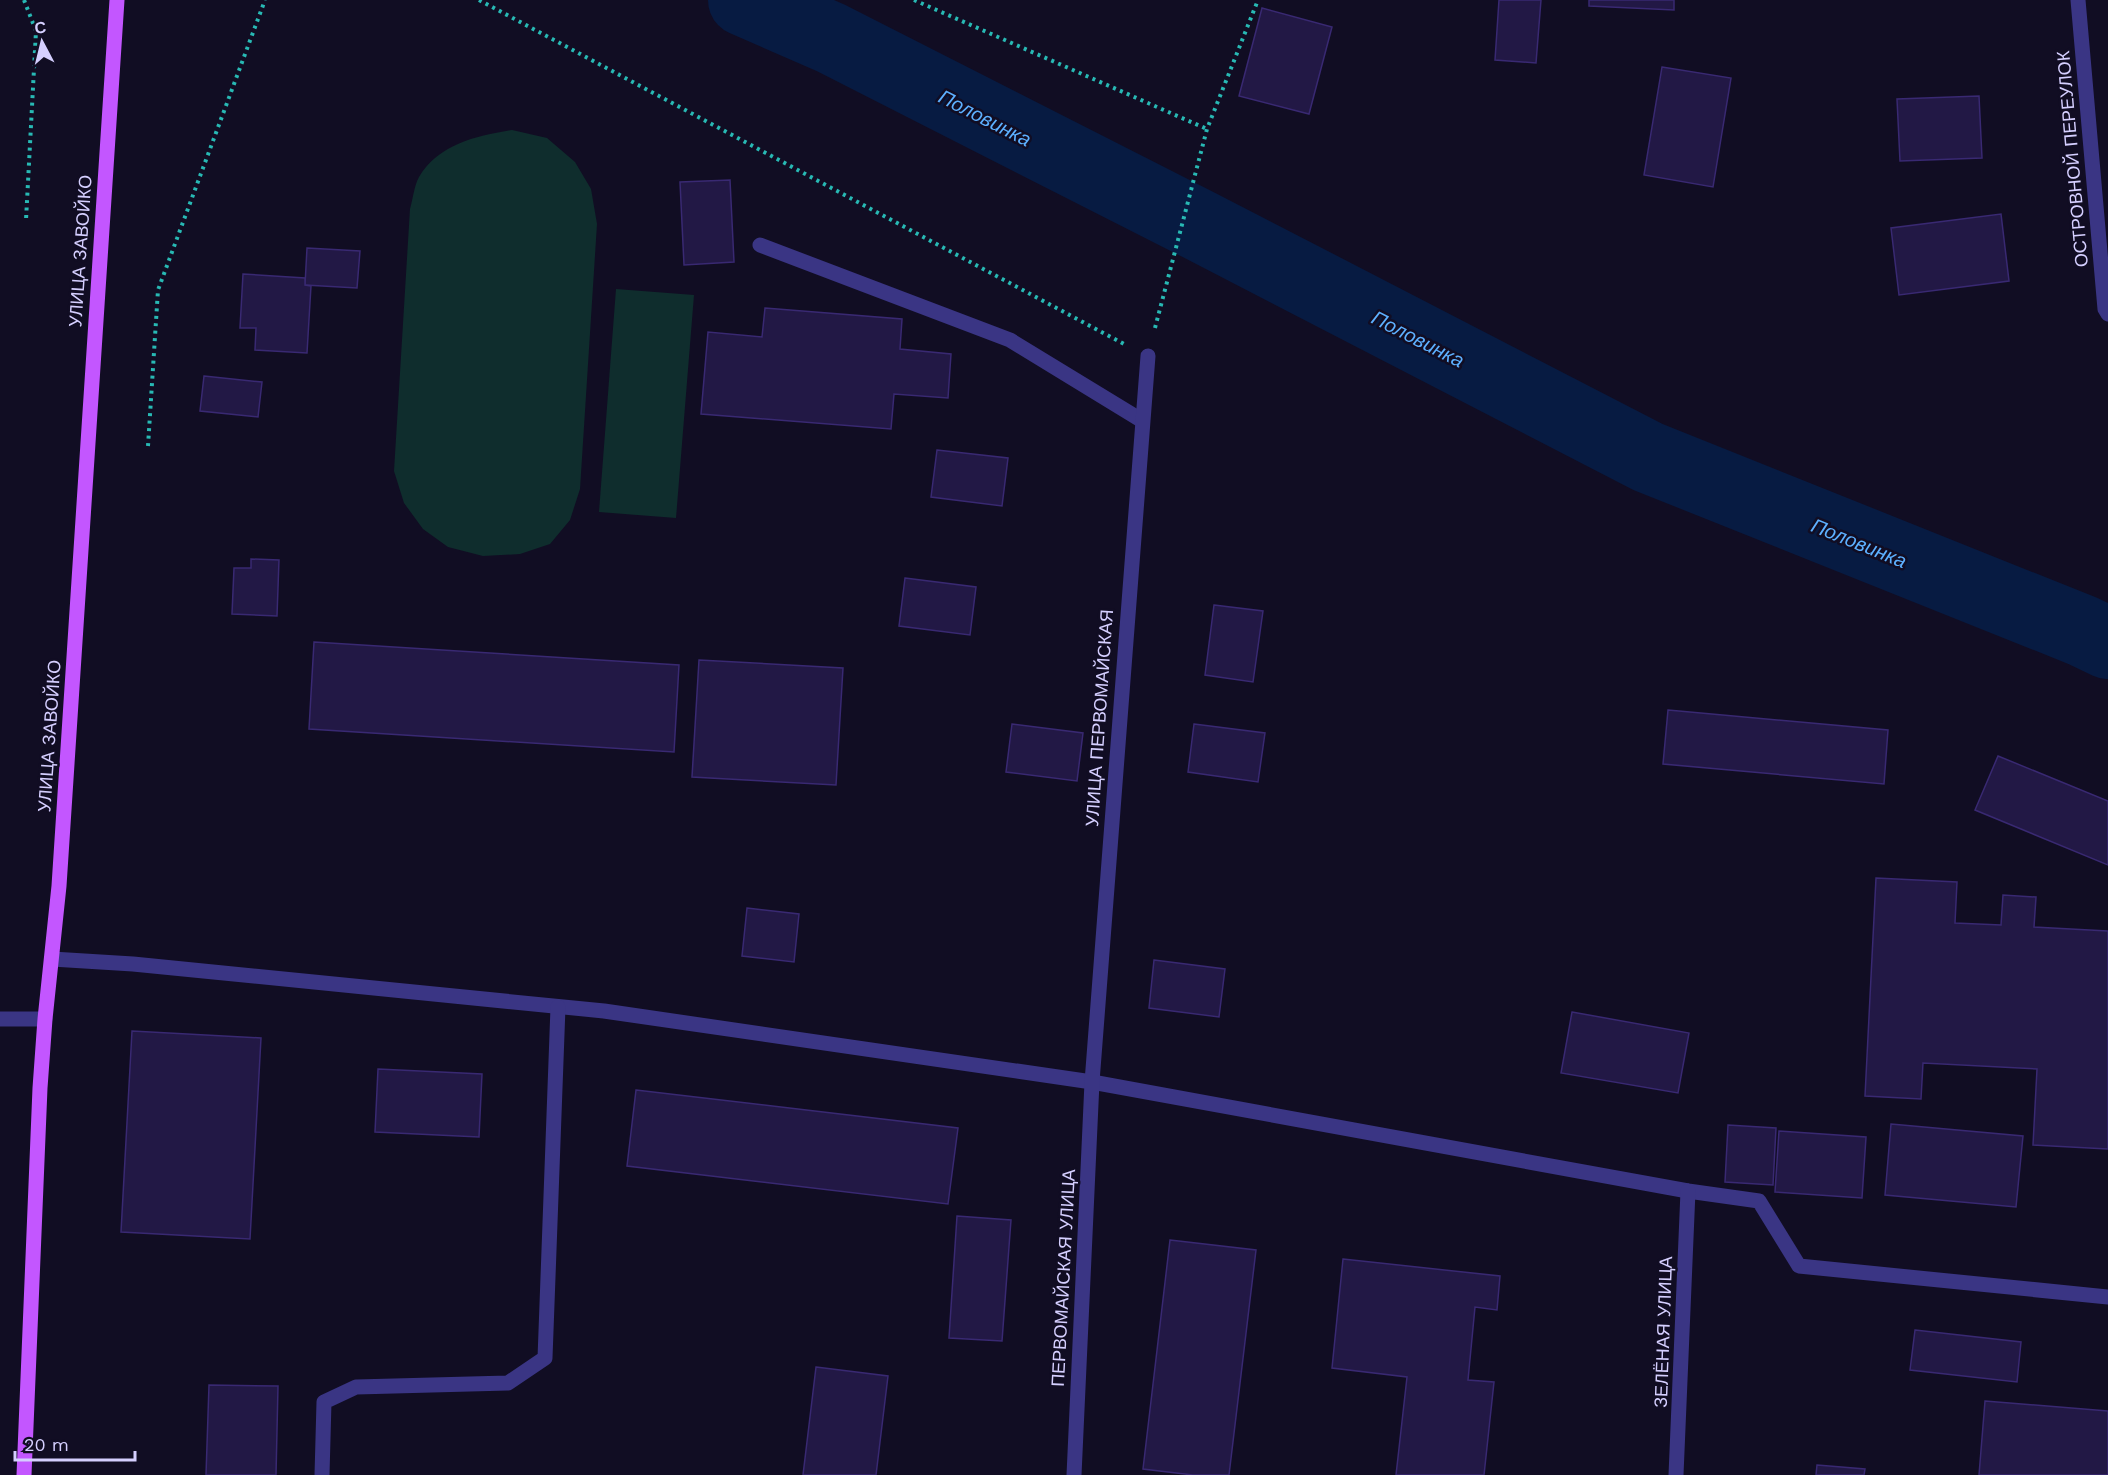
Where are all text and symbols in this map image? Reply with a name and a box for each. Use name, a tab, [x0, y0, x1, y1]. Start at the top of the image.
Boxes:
north arrow	[12, 12, 72, 72]
text: С	[33, 17, 48, 38]
street label: ОСТРОВНОЙ ПЕРЕУЛОК	[2052, 49, 2092, 268]
water label: Половинка	[935, 84, 1035, 152]
street label: УЛИЦА ЗАВОЙКО	[64, 174, 96, 328]
water label: Половинка	[1368, 305, 1468, 373]
water label: Половинка	[1808, 513, 1910, 573]
street label: УЛИЦА ПЕРВОМАЙСКАЯ	[1081, 609, 1117, 827]
street label: УЛИЦА ЗАВОЙКО	[33, 659, 65, 813]
street label: ПЕРВОМАЙСКАЯ УЛИЦА	[1047, 1169, 1079, 1387]
street label: ЗЕЛЁНАЯ УЛИЦА	[1650, 1256, 1676, 1408]
scale bar	[15, 1424, 135, 1462]
text: 20 m	[24, 1434, 69, 1455]

